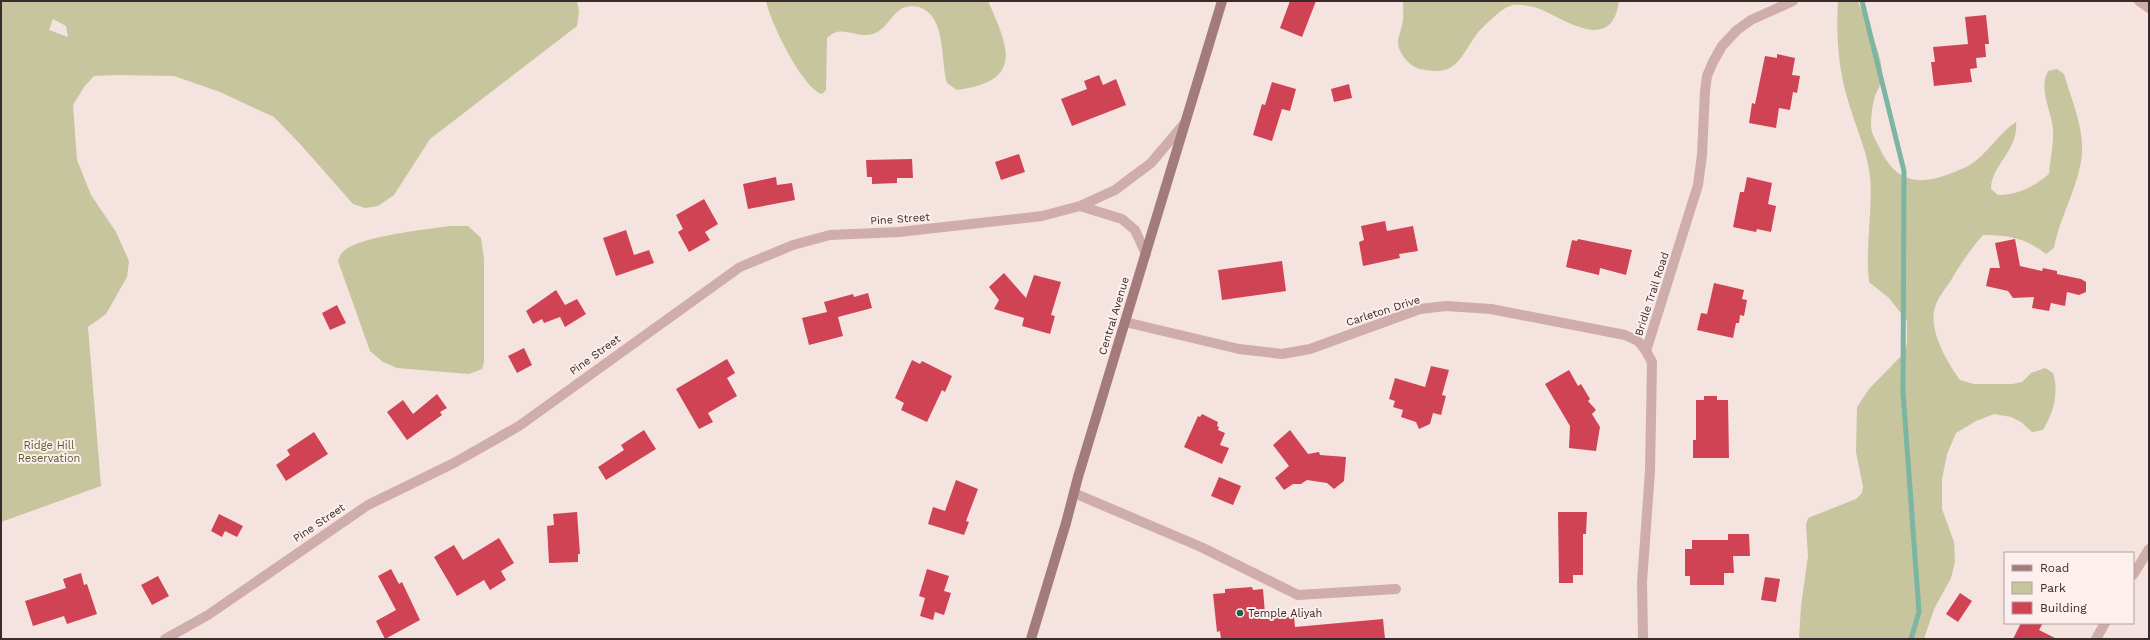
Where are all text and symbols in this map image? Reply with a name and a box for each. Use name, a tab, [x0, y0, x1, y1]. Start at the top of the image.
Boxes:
street label: Pine Street	[870, 210, 931, 228]
street label: Bridle Trail Road	[1632, 250, 1672, 338]
street label: Central Avenue	[1096, 275, 1132, 357]
street label: Carleton Drive	[1344, 293, 1422, 329]
street label: Pine Street	[567, 332, 623, 378]
park label: Ridge Hill Reservation	[18, 439, 80, 465]
street label: Pine Street	[291, 501, 348, 545]
legend	[2004, 552, 2134, 624]
text: Road	[2040, 561, 2069, 575]
text: Park	[2040, 581, 2066, 595]
text: Building	[2040, 601, 2087, 615]
place label: Temple Aliyah	[1248, 607, 1322, 620]
marker: Temple Aliyah	[1235, 608, 1245, 618]

